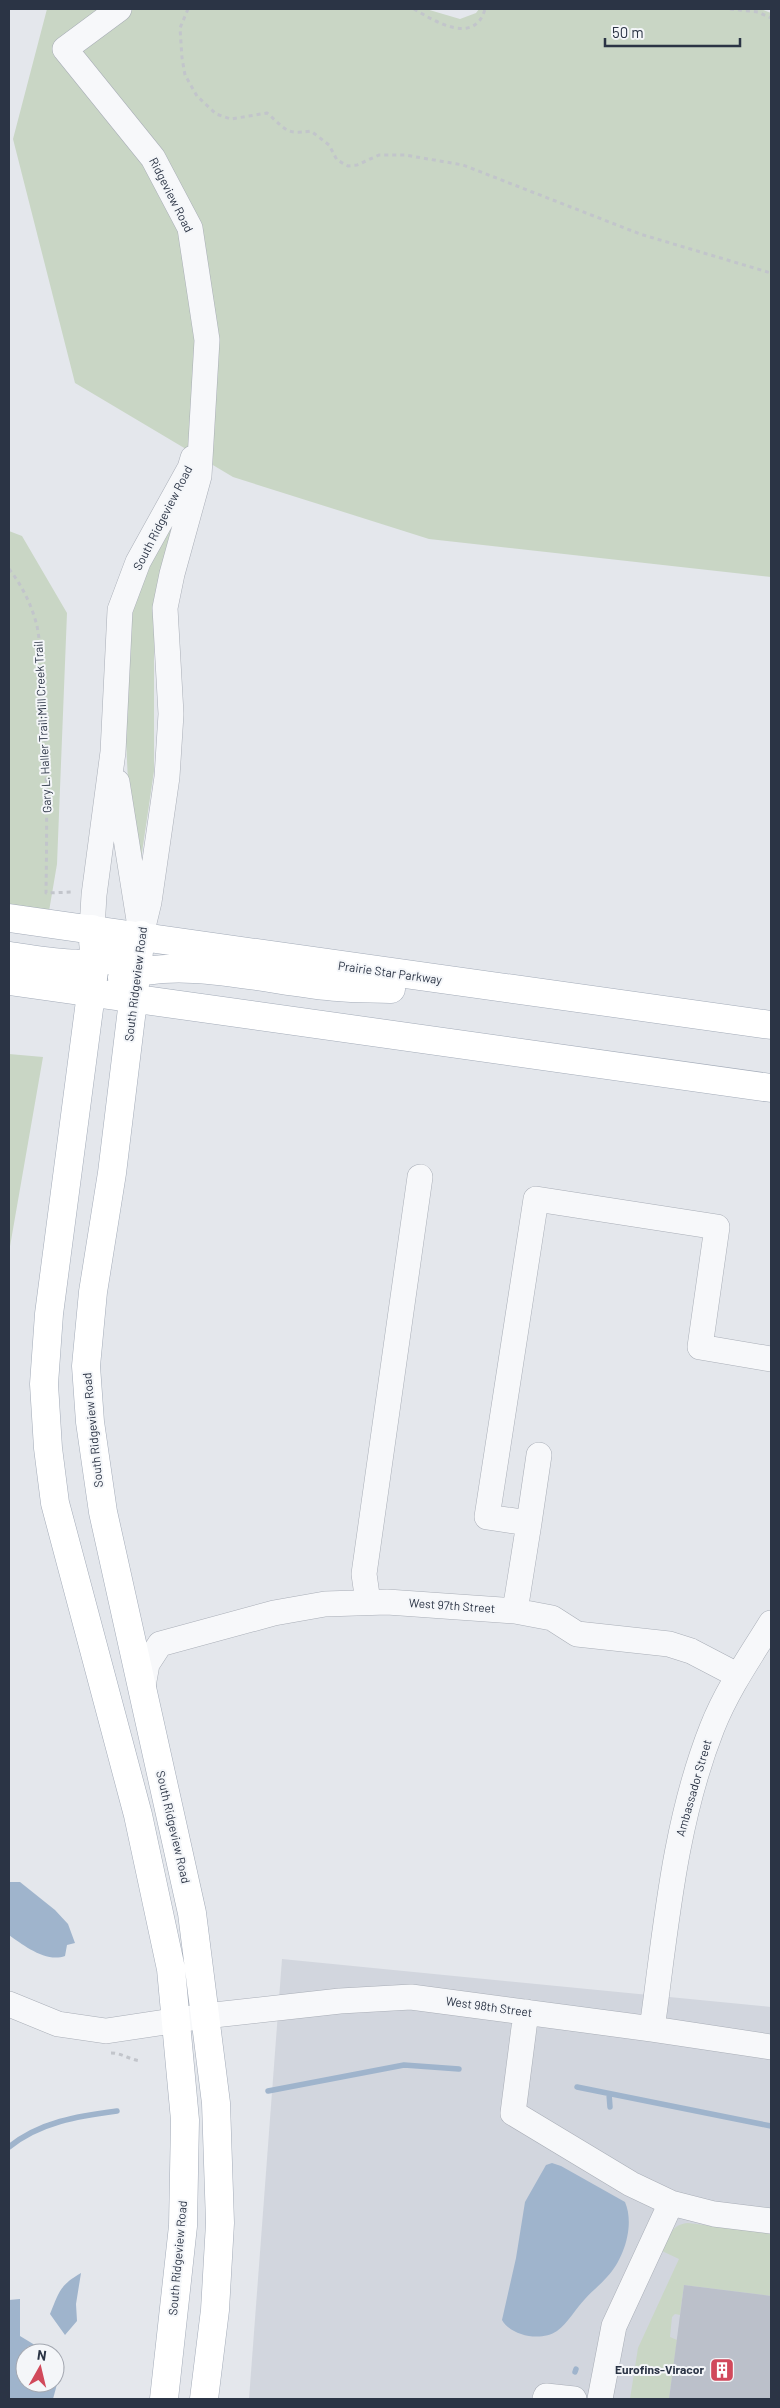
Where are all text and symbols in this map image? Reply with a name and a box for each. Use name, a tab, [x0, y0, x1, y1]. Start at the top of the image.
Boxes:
scale bar	[605, 15, 740, 47]
text: 50 m	[612, 23, 644, 41]
street label: Ridgeview Road	[147, 155, 197, 234]
street label: South Ridgeview Road	[130, 463, 195, 572]
street label: Gary L. Haller Trail;Mill Creek Trail	[31, 641, 54, 813]
street label: South Ridgeview Road	[121, 926, 149, 1042]
street label: Prairie Star Parkway	[337, 958, 443, 986]
street label: South Ridgeview Road	[79, 1372, 105, 1488]
street label: West 97th Street	[408, 1595, 496, 1615]
street label: Ambassador Street	[673, 1738, 714, 1838]
street label: South Ridgeview Road	[154, 1769, 194, 1885]
street label: West 98th Street	[445, 1993, 533, 2019]
street label: South Ridgeview Road	[165, 2200, 189, 2316]
north arrow	[15, 2343, 65, 2393]
text: N	[36, 2346, 48, 2364]
building icon: Eurofins-Viracor	[709, 2357, 735, 2383]
place label: Eurofins-Viracor	[615, 2362, 704, 2376]

